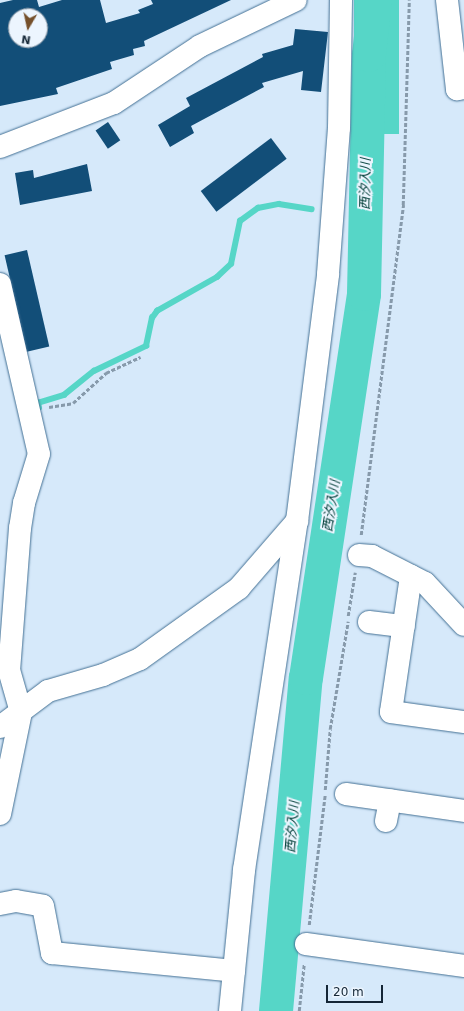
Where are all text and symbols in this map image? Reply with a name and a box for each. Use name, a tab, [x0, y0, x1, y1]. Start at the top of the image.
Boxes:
north arrow	[8, 8, 48, 48]
text: N	[21, 32, 32, 46]
water label: 西汐入川	[358, 158, 374, 210]
water label: 西汐入川	[320, 479, 344, 533]
water label: 西汐入川	[283, 800, 303, 854]
scale bar	[328, 977, 385, 1003]
text: 20 m	[333, 985, 364, 999]

